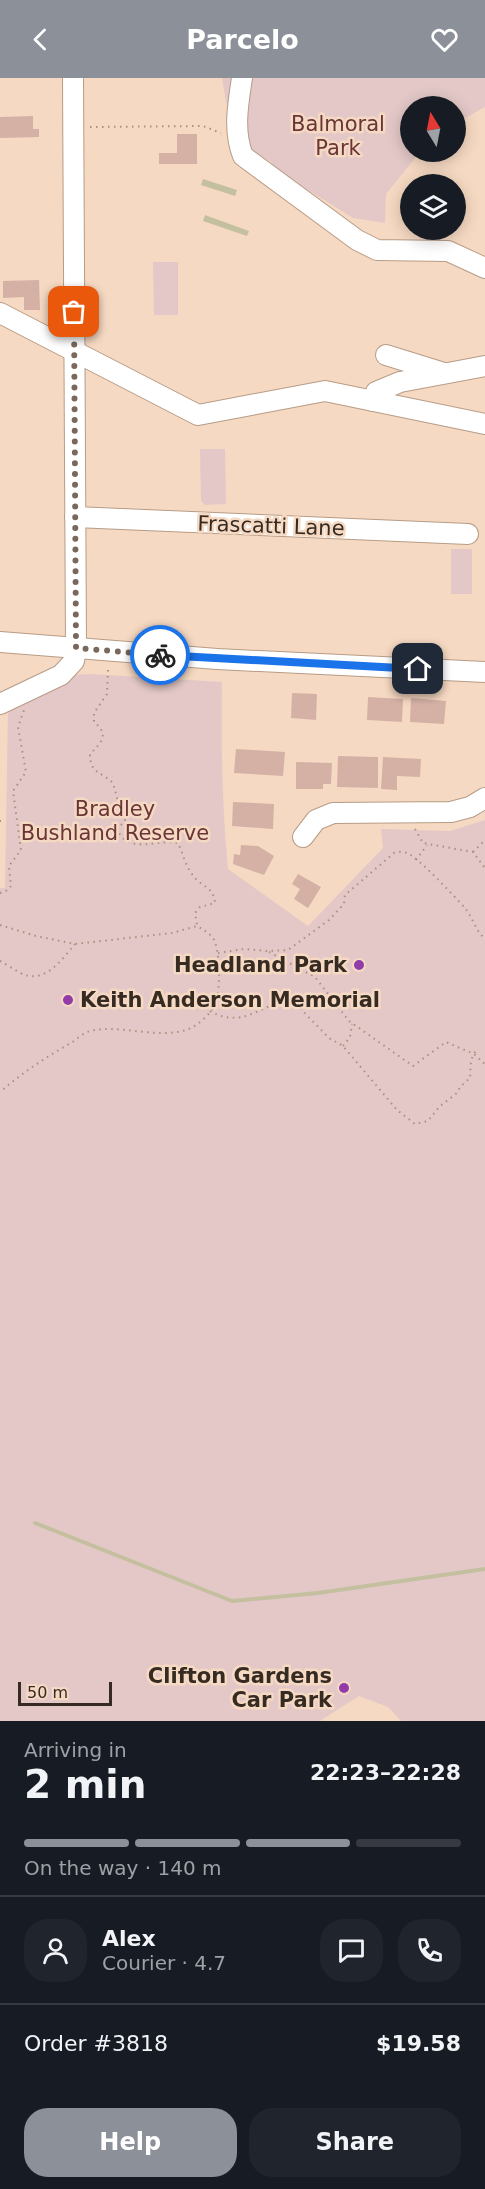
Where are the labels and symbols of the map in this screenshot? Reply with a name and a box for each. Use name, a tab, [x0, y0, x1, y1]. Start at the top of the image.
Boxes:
north arrow	[400, 96, 466, 162]
park label: Balmoral Park	[291, 112, 385, 160]
pin	[48, 286, 99, 337]
street label: Frascatti Lane	[197, 511, 345, 541]
courier	[130, 625, 190, 685]
pin	[392, 643, 443, 694]
park label: Bradley Bushland Reserve	[21, 797, 209, 845]
place label: Headland Park	[174, 953, 348, 977]
marker: Headland Park	[352, 958, 366, 972]
place label: Keith Anderson Memorial	[80, 988, 380, 1012]
marker: Keith Anderson Memorial	[61, 993, 75, 1007]
place label: Clifton Gardens Car Park	[148, 1664, 333, 1712]
scale bar	[18, 1679, 112, 1706]
marker: Clifton Gardens Car Park	[337, 1681, 351, 1695]

